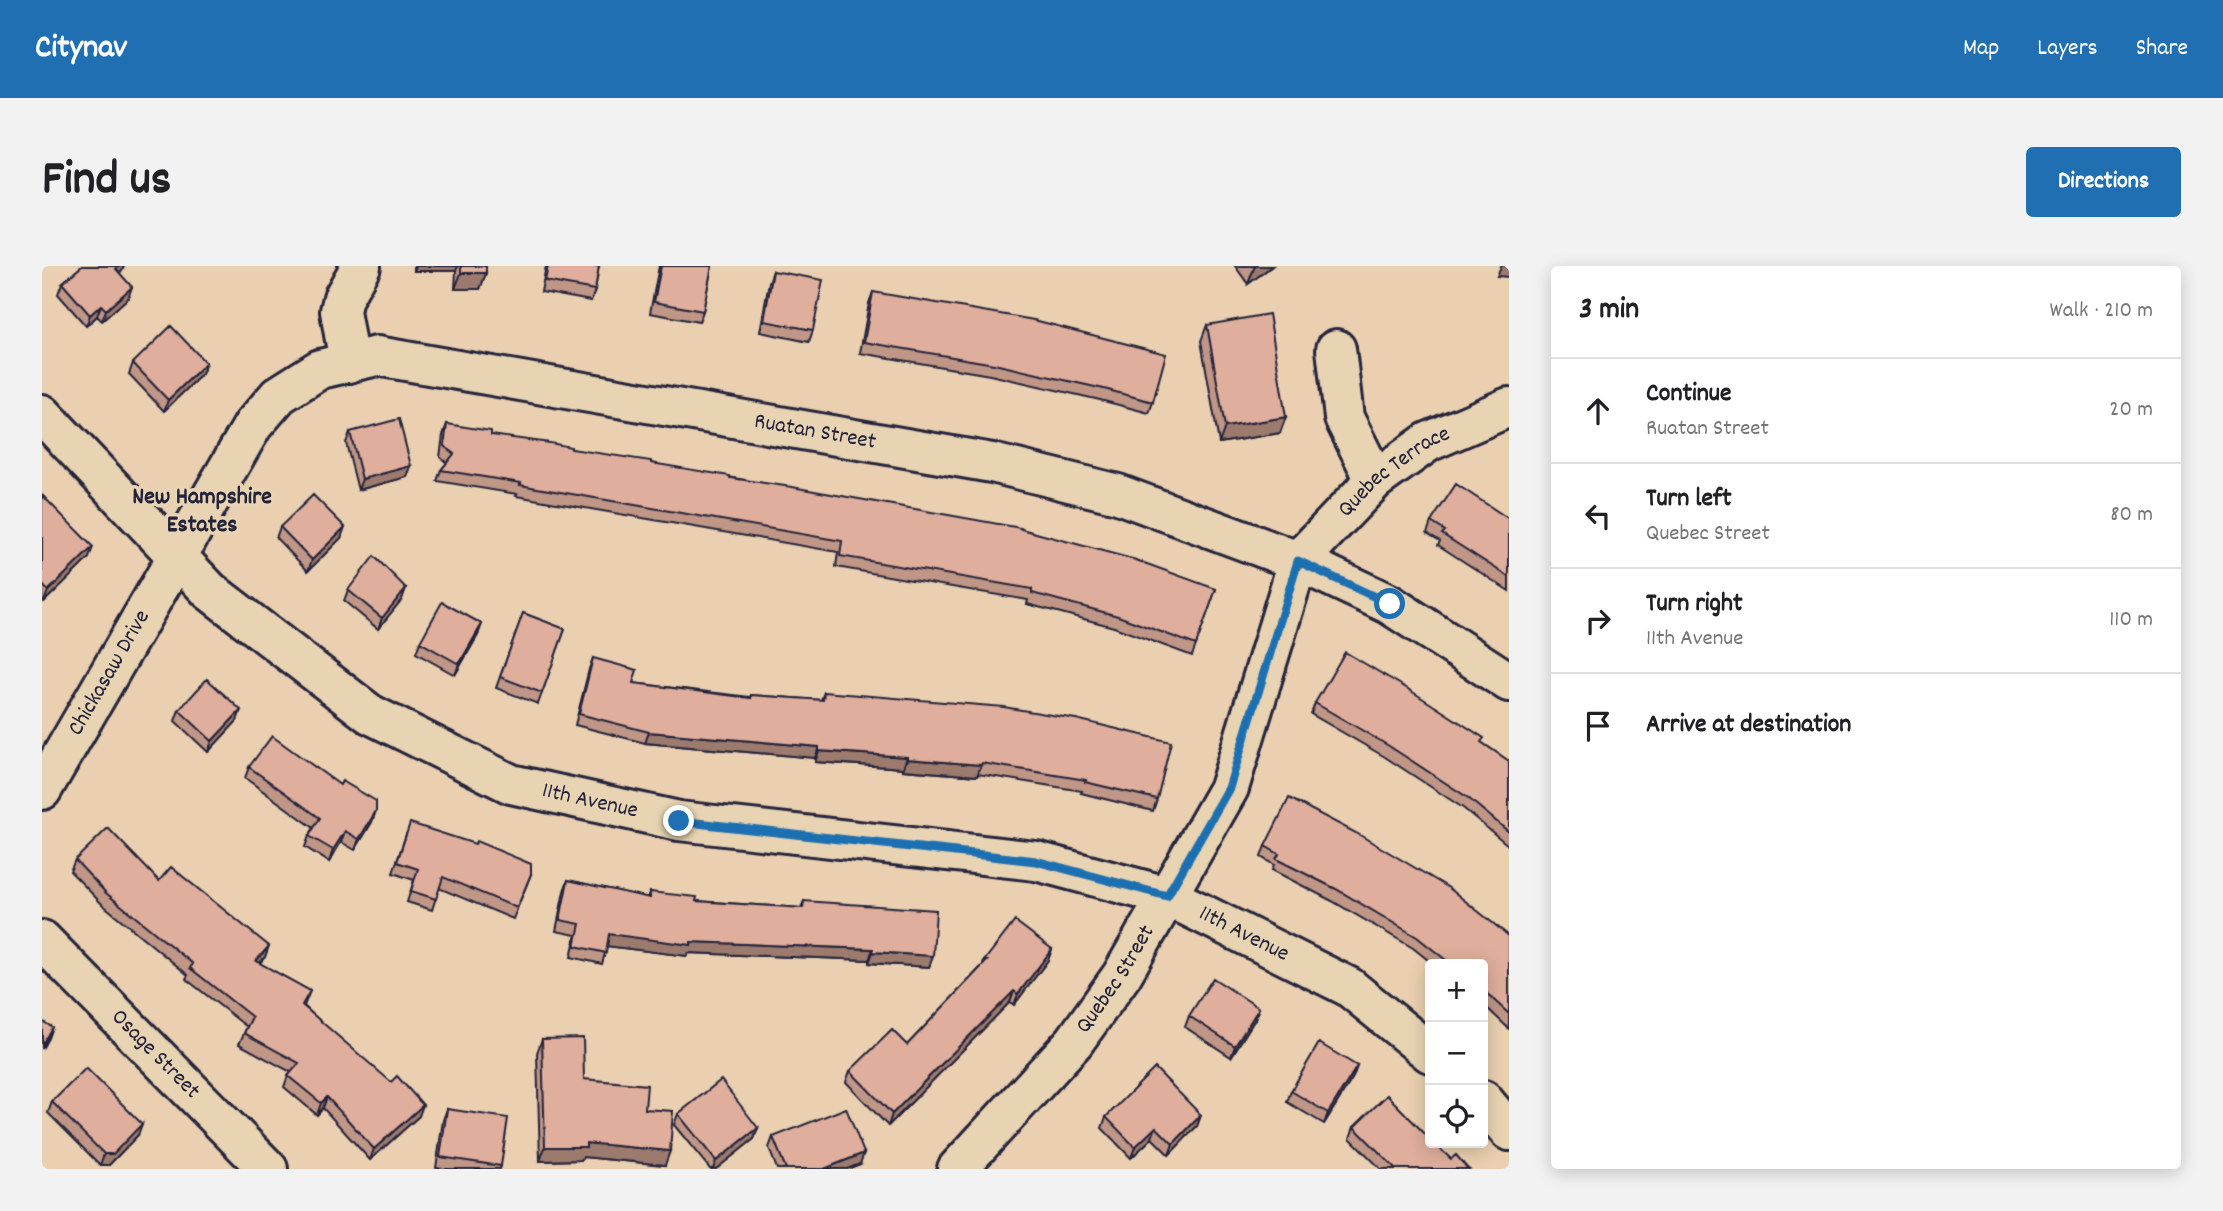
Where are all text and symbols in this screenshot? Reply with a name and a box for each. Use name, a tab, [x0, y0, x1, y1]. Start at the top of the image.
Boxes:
text: Citynav	[35, 26, 127, 73]
text: Map	[1963, 32, 1999, 66]
text: Layers	[2037, 32, 2098, 66]
text: Share	[2136, 32, 2188, 66]
text: Find us	[42, 147, 171, 217]
button: Directions	[2026, 147, 2181, 217]
text: 3 min	[1579, 290, 1639, 333]
text: Walk · 210 m	[2050, 295, 2153, 328]
text: Continue	[1646, 376, 1731, 413]
icon: ahead	[1579, 392, 1617, 430]
text: 20 m	[2109, 394, 2153, 427]
street label: Ruatan Street	[752, 405, 879, 459]
text: Ruatan Street	[1646, 413, 1769, 446]
street label: Quebec Terrace	[1331, 418, 1455, 525]
district label: New Hampshire Estates	[132, 481, 272, 543]
text: Turn left	[1646, 481, 1732, 518]
icon: left	[1579, 497, 1617, 535]
text: 80 m	[2110, 499, 2153, 532]
text: Quebec Street	[1646, 518, 1770, 551]
text: Turn right	[1646, 586, 1743, 623]
route start	[1374, 588, 1405, 619]
icon: right	[1579, 602, 1617, 640]
street label: Chickasaw Drive	[60, 604, 159, 742]
text: 110 m	[2109, 604, 2153, 637]
text: 11th Avenue	[1646, 623, 1743, 656]
icon: arrive	[1579, 707, 1617, 745]
text: Arrive at destination	[1646, 707, 1851, 744]
street label: 11th Avenue	[539, 775, 641, 828]
route end	[663, 805, 694, 836]
street label: 11th Avenue	[1193, 898, 1295, 971]
street label: Quebec Street	[1068, 919, 1164, 1041]
map controls	[1425, 959, 1488, 1148]
button: +	[1425, 959, 1488, 1022]
street label: Osage Street	[103, 1002, 207, 1107]
button: −	[1425, 1022, 1488, 1085]
button: locate	[1425, 1085, 1488, 1148]

